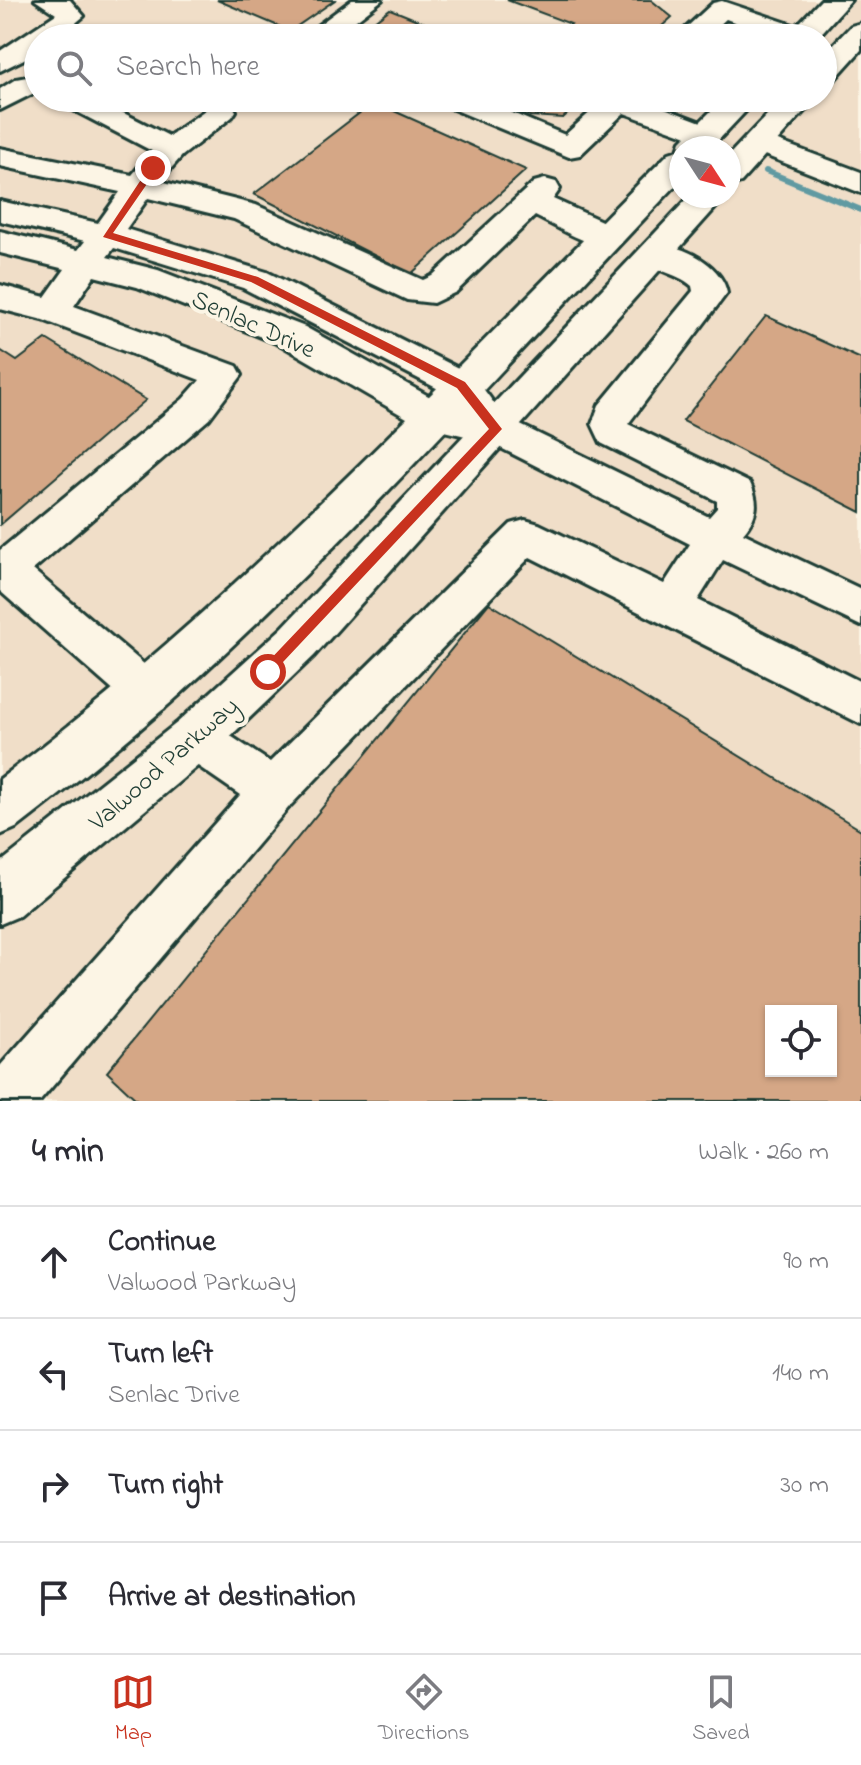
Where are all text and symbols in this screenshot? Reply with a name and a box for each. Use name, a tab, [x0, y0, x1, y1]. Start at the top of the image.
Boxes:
search box	[24, 24, 837, 112]
icon: search	[52, 46, 96, 90]
text: Search here	[116, 46, 260, 90]
north arrow	[669, 136, 741, 208]
route end	[135, 150, 171, 186]
street label: Senlac Drive	[185, 282, 321, 370]
route start	[250, 654, 286, 690]
street label: Valwood Parkway	[81, 689, 248, 842]
map controls	[765, 1005, 837, 1077]
button: locate	[765, 1005, 837, 1077]
text: 4 min	[32, 1128, 104, 1178]
text: Walk · 260 m	[698, 1134, 829, 1172]
text: Continue	[108, 1221, 216, 1265]
icon: ahead	[32, 1240, 76, 1284]
text: 90 m	[783, 1243, 829, 1281]
text: Valwood Parkway	[108, 1265, 296, 1303]
text: Turn left	[108, 1333, 213, 1377]
icon: left	[32, 1352, 76, 1396]
text: 140 m	[772, 1355, 829, 1393]
text: Senlac Drive	[108, 1377, 240, 1415]
icon: right	[32, 1464, 76, 1508]
text: Turn right	[108, 1464, 223, 1508]
text: 30 m	[780, 1467, 829, 1505]
icon: arrive	[32, 1576, 76, 1620]
text: Arrive at destination	[108, 1576, 356, 1620]
tab: Map	[111, 1670, 155, 1750]
tab: Directions	[378, 1670, 469, 1750]
tab: Saved	[692, 1670, 750, 1750]

